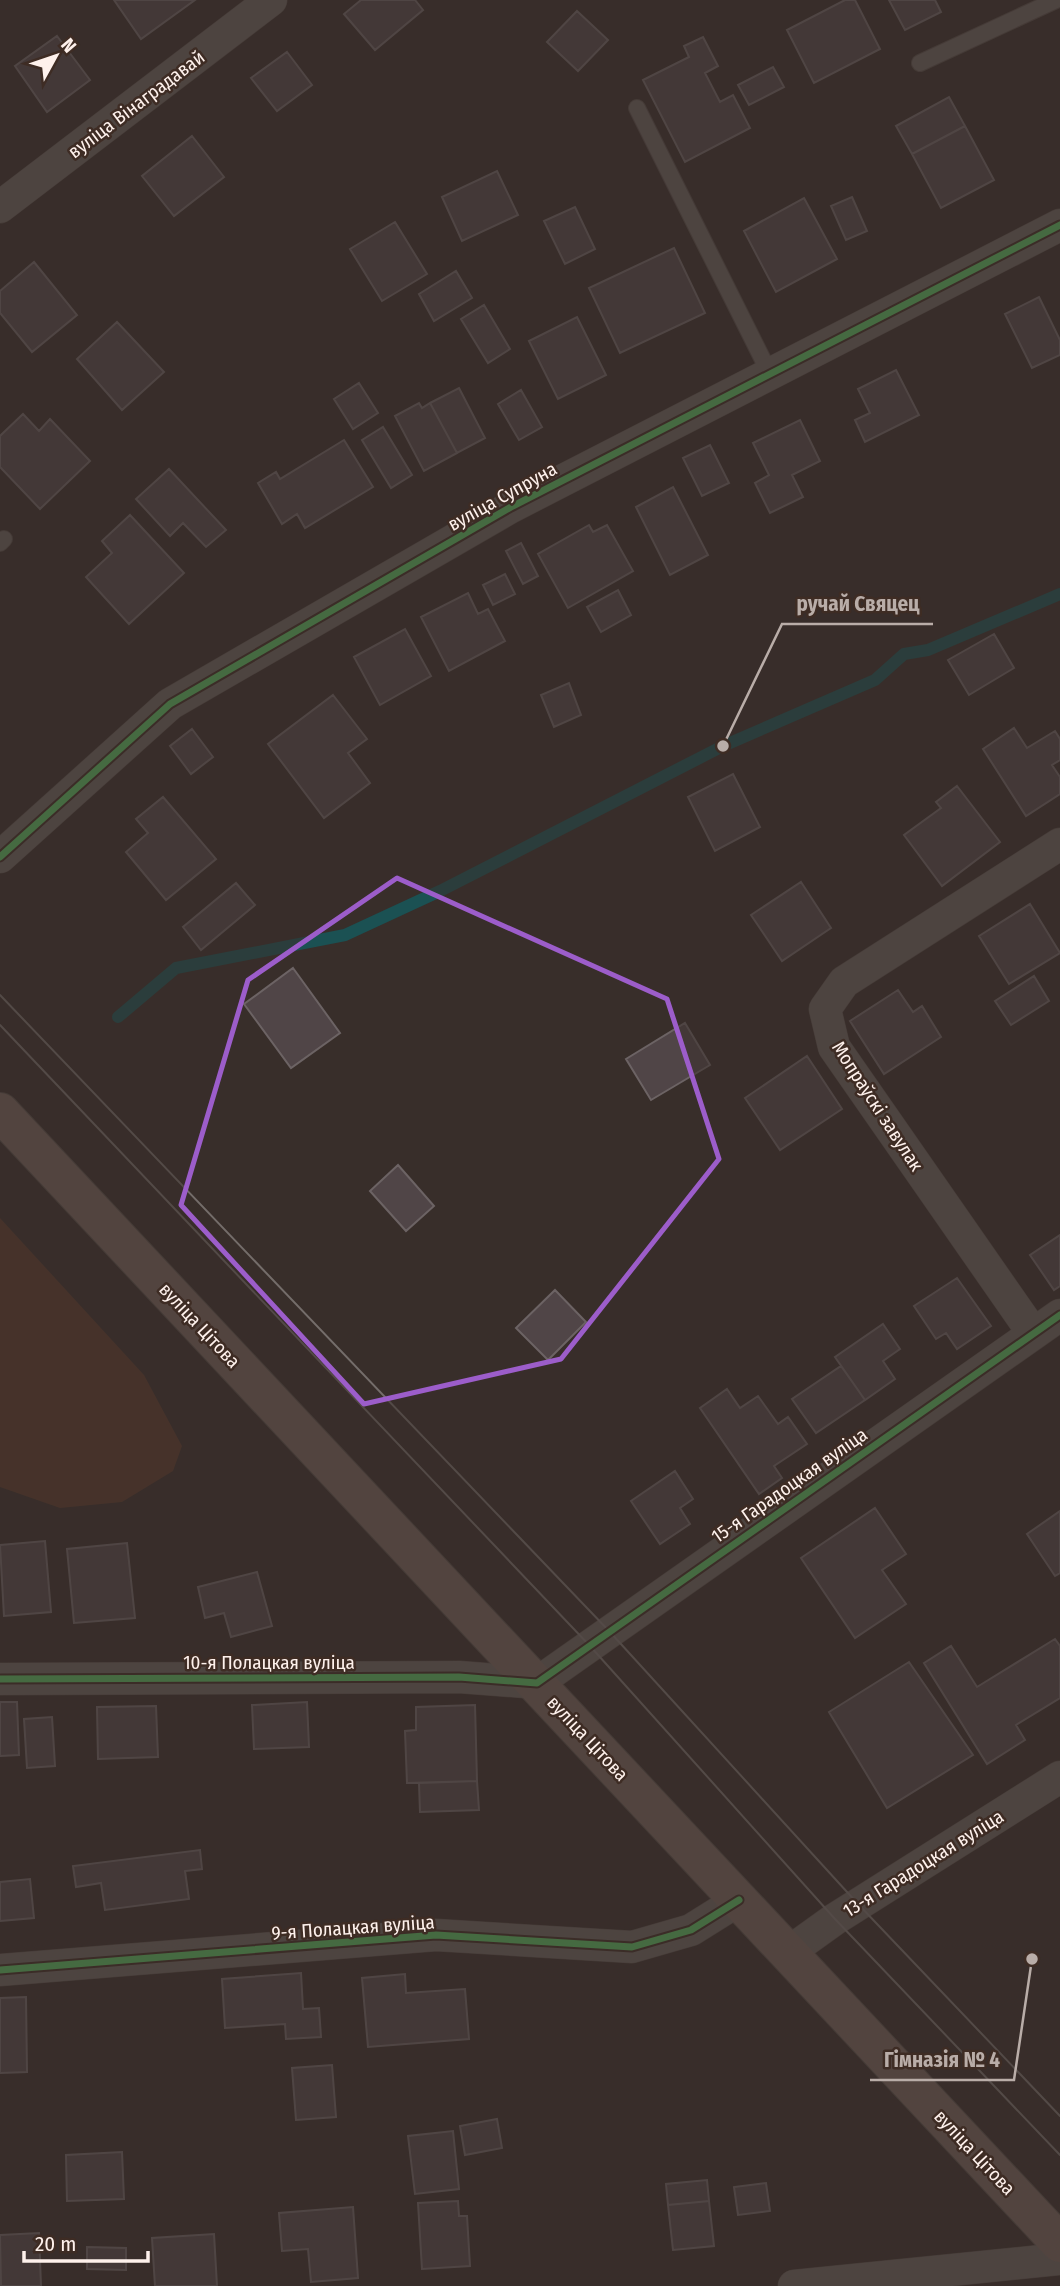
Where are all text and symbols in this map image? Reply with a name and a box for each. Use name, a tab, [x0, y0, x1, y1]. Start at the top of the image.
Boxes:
north arrow	[21, 21, 91, 91]
text: N	[56, 34, 81, 57]
street label: вуліца Вінаградавай	[64, 46, 209, 163]
street label: вуліца Супруна	[444, 457, 561, 536]
callout: ручай Свяцец	[782, 582, 933, 624]
text: ручай Свяцец	[797, 591, 920, 617]
street label: Мопраўскі завулак	[827, 1037, 928, 1176]
street label: вуліца Цітова	[154, 1278, 245, 1373]
street label: 15-я Гарадоцкая вуліца	[707, 1423, 872, 1548]
street label: 10-я Полацкая вуліца	[183, 1651, 355, 1674]
street label: вуліца Цітова	[542, 1691, 633, 1786]
street label: 13-я Гарадоцкая вуліца	[839, 1805, 1008, 1922]
street label: 9-я Полацкая вуліца	[271, 1910, 435, 1945]
callout: Гімназія № 4	[870, 2038, 1014, 2080]
text: Гімназія № 4	[884, 2047, 1000, 2073]
street label: вуліца Цітова	[929, 2105, 1020, 2200]
scale bar	[24, 2220, 149, 2264]
text: 20 m	[35, 2231, 76, 2257]

